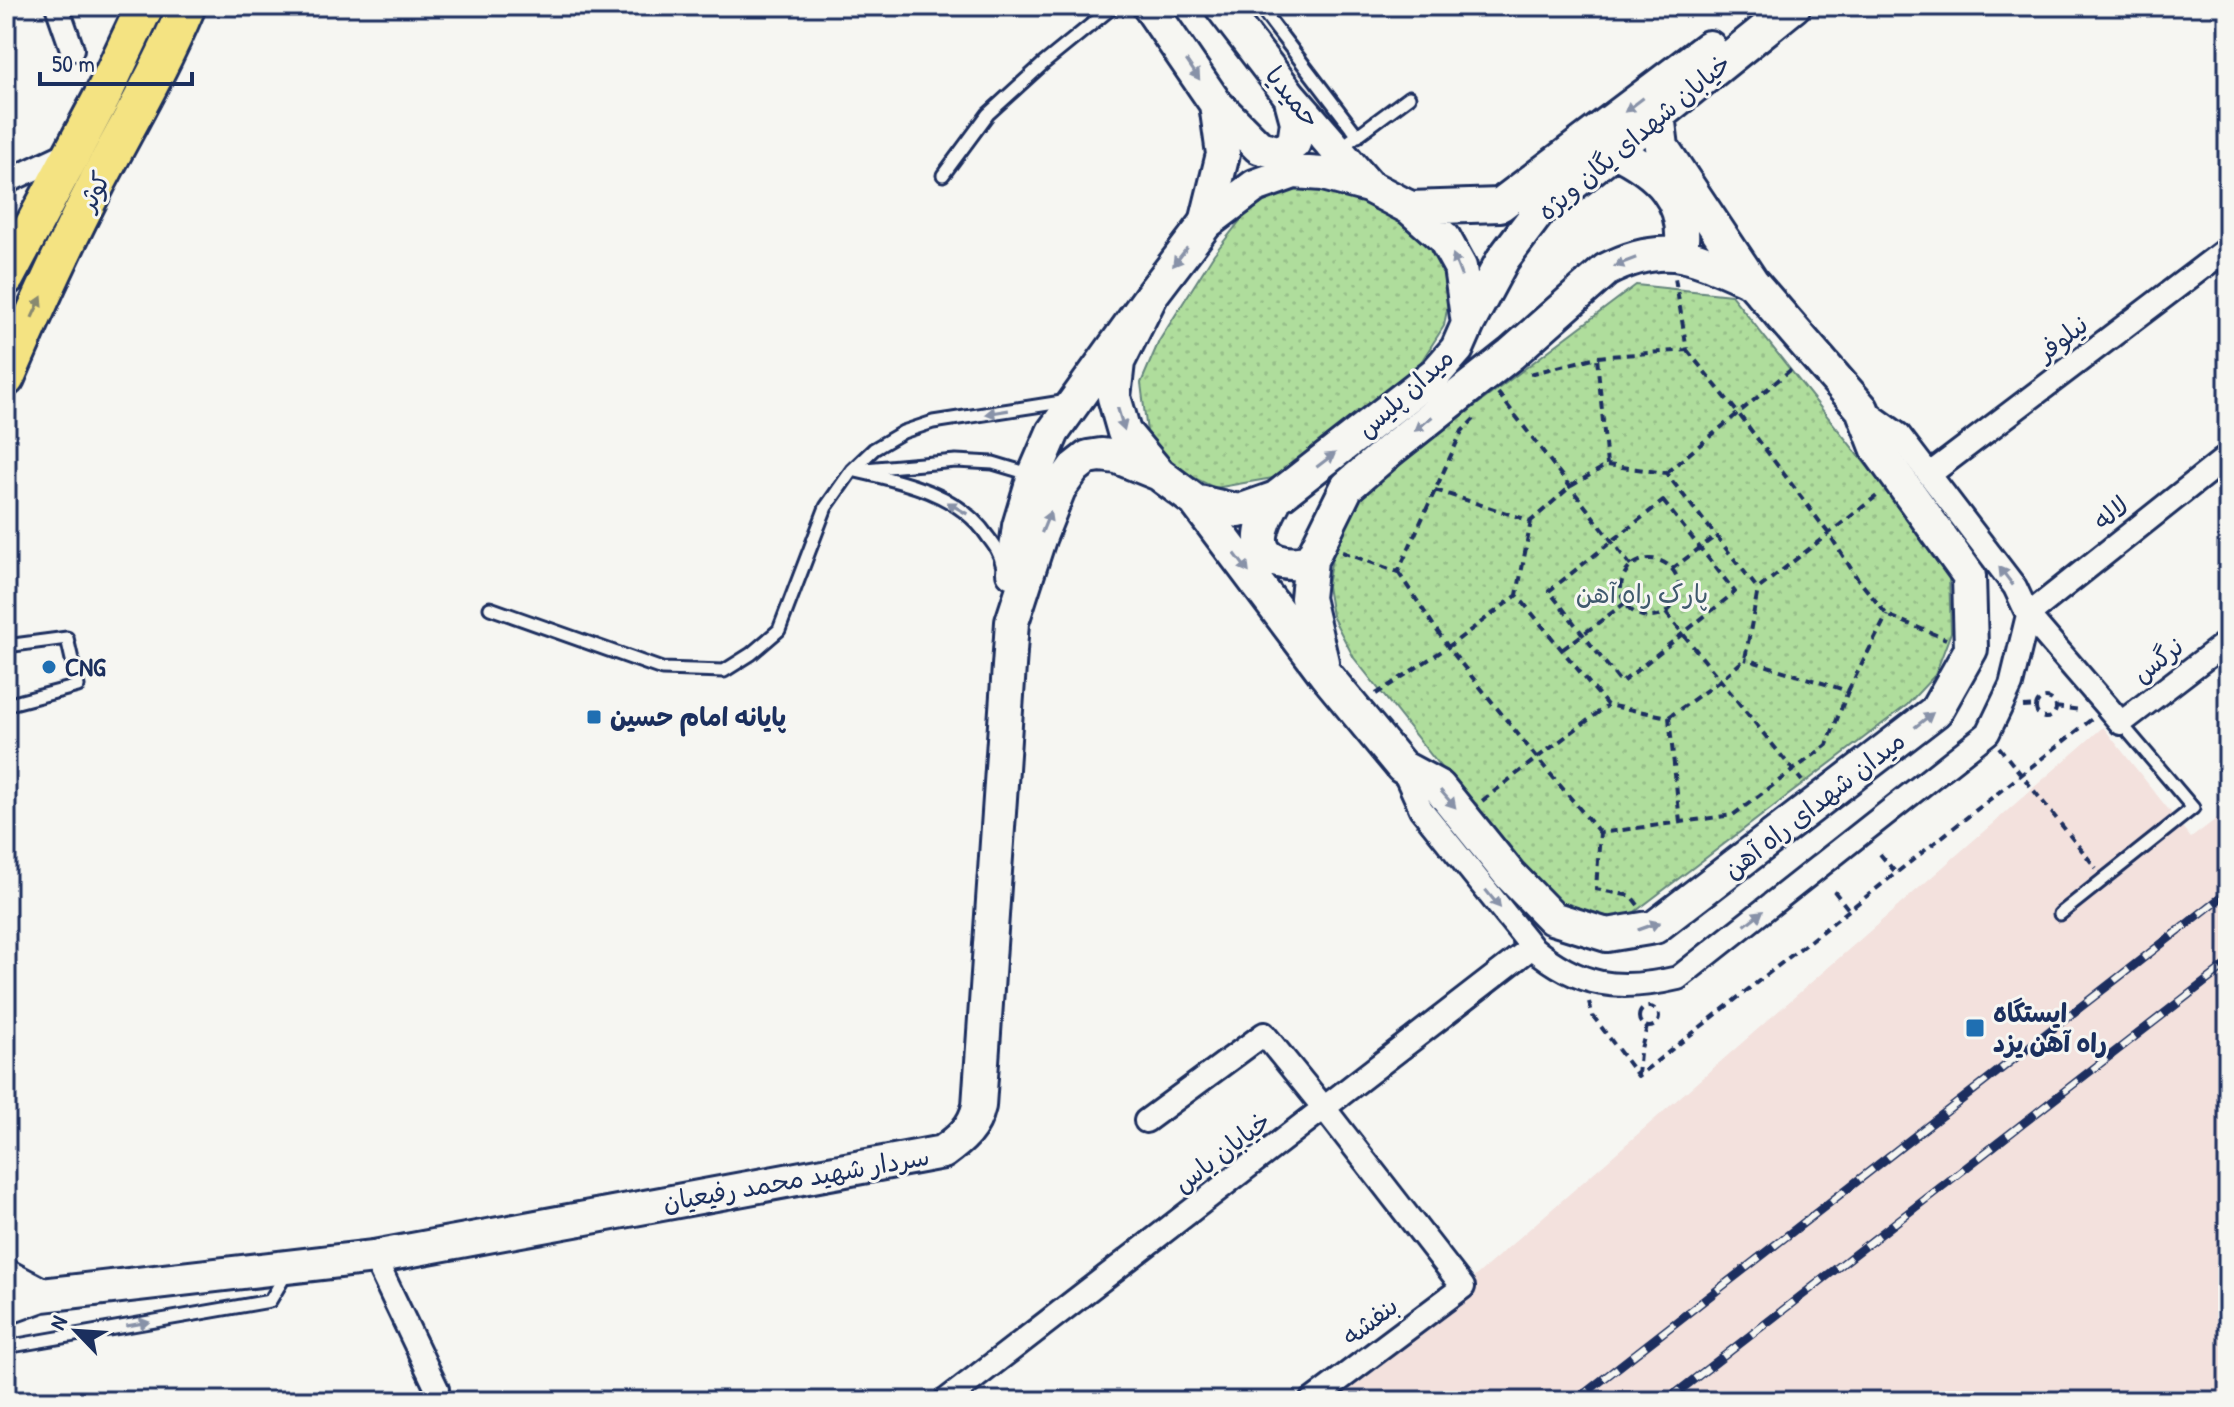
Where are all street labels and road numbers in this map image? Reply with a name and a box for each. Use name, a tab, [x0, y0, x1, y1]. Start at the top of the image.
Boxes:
street label: خیابان شهدای یگان ویژه	[1530, 45, 1738, 228]
street label: حمیدیا	[1258, 59, 1329, 135]
street label: کوثر	[68, 165, 118, 218]
street label: نیلوفر	[2027, 307, 2095, 370]
street label: میدان پلیس	[1349, 340, 1460, 445]
street label: لاله	[2086, 488, 2136, 538]
street label: نرگس	[2125, 629, 2191, 691]
street label: میدان شهدای راه آهن	[1716, 723, 1912, 887]
street label: خیابان یاس	[1166, 1103, 1277, 1201]
street label: سردار شهید محمد رفیعیان	[660, 1138, 932, 1219]
street label: بنفشه	[1334, 1288, 1405, 1353]

